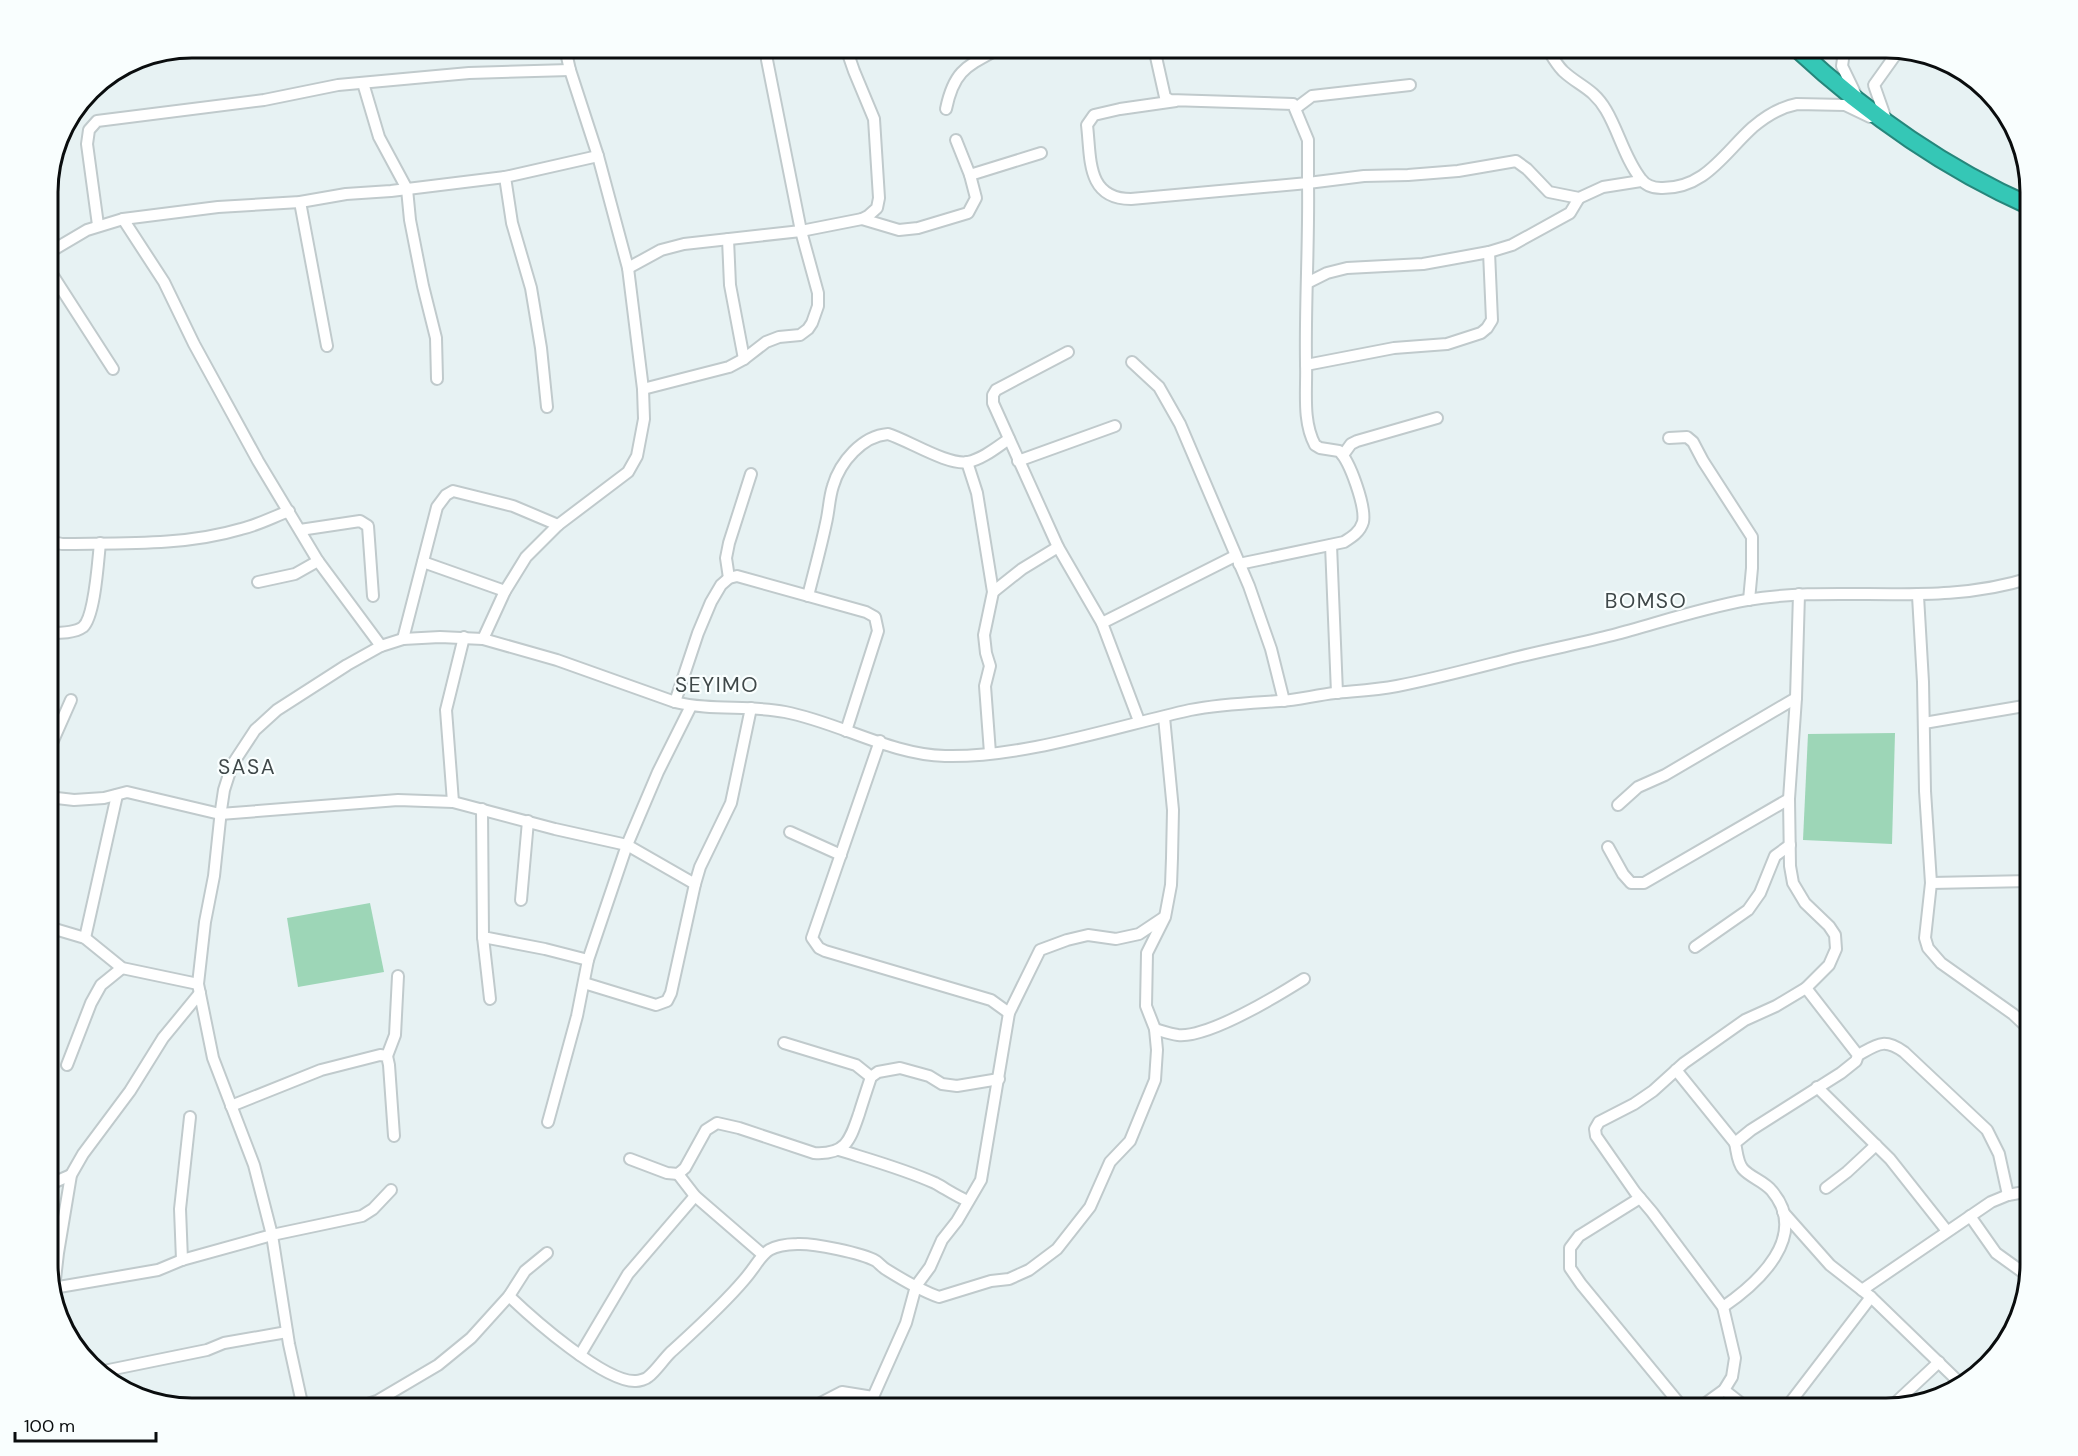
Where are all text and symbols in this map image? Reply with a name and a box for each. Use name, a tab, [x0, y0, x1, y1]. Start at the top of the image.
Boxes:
district label: BOMSO	[1605, 587, 1687, 615]
district label: SEYIMO	[675, 671, 759, 699]
district label: SASA	[218, 753, 276, 781]
scale bar	[15, 1405, 156, 1443]
text: 100 m	[24, 1414, 75, 1438]

